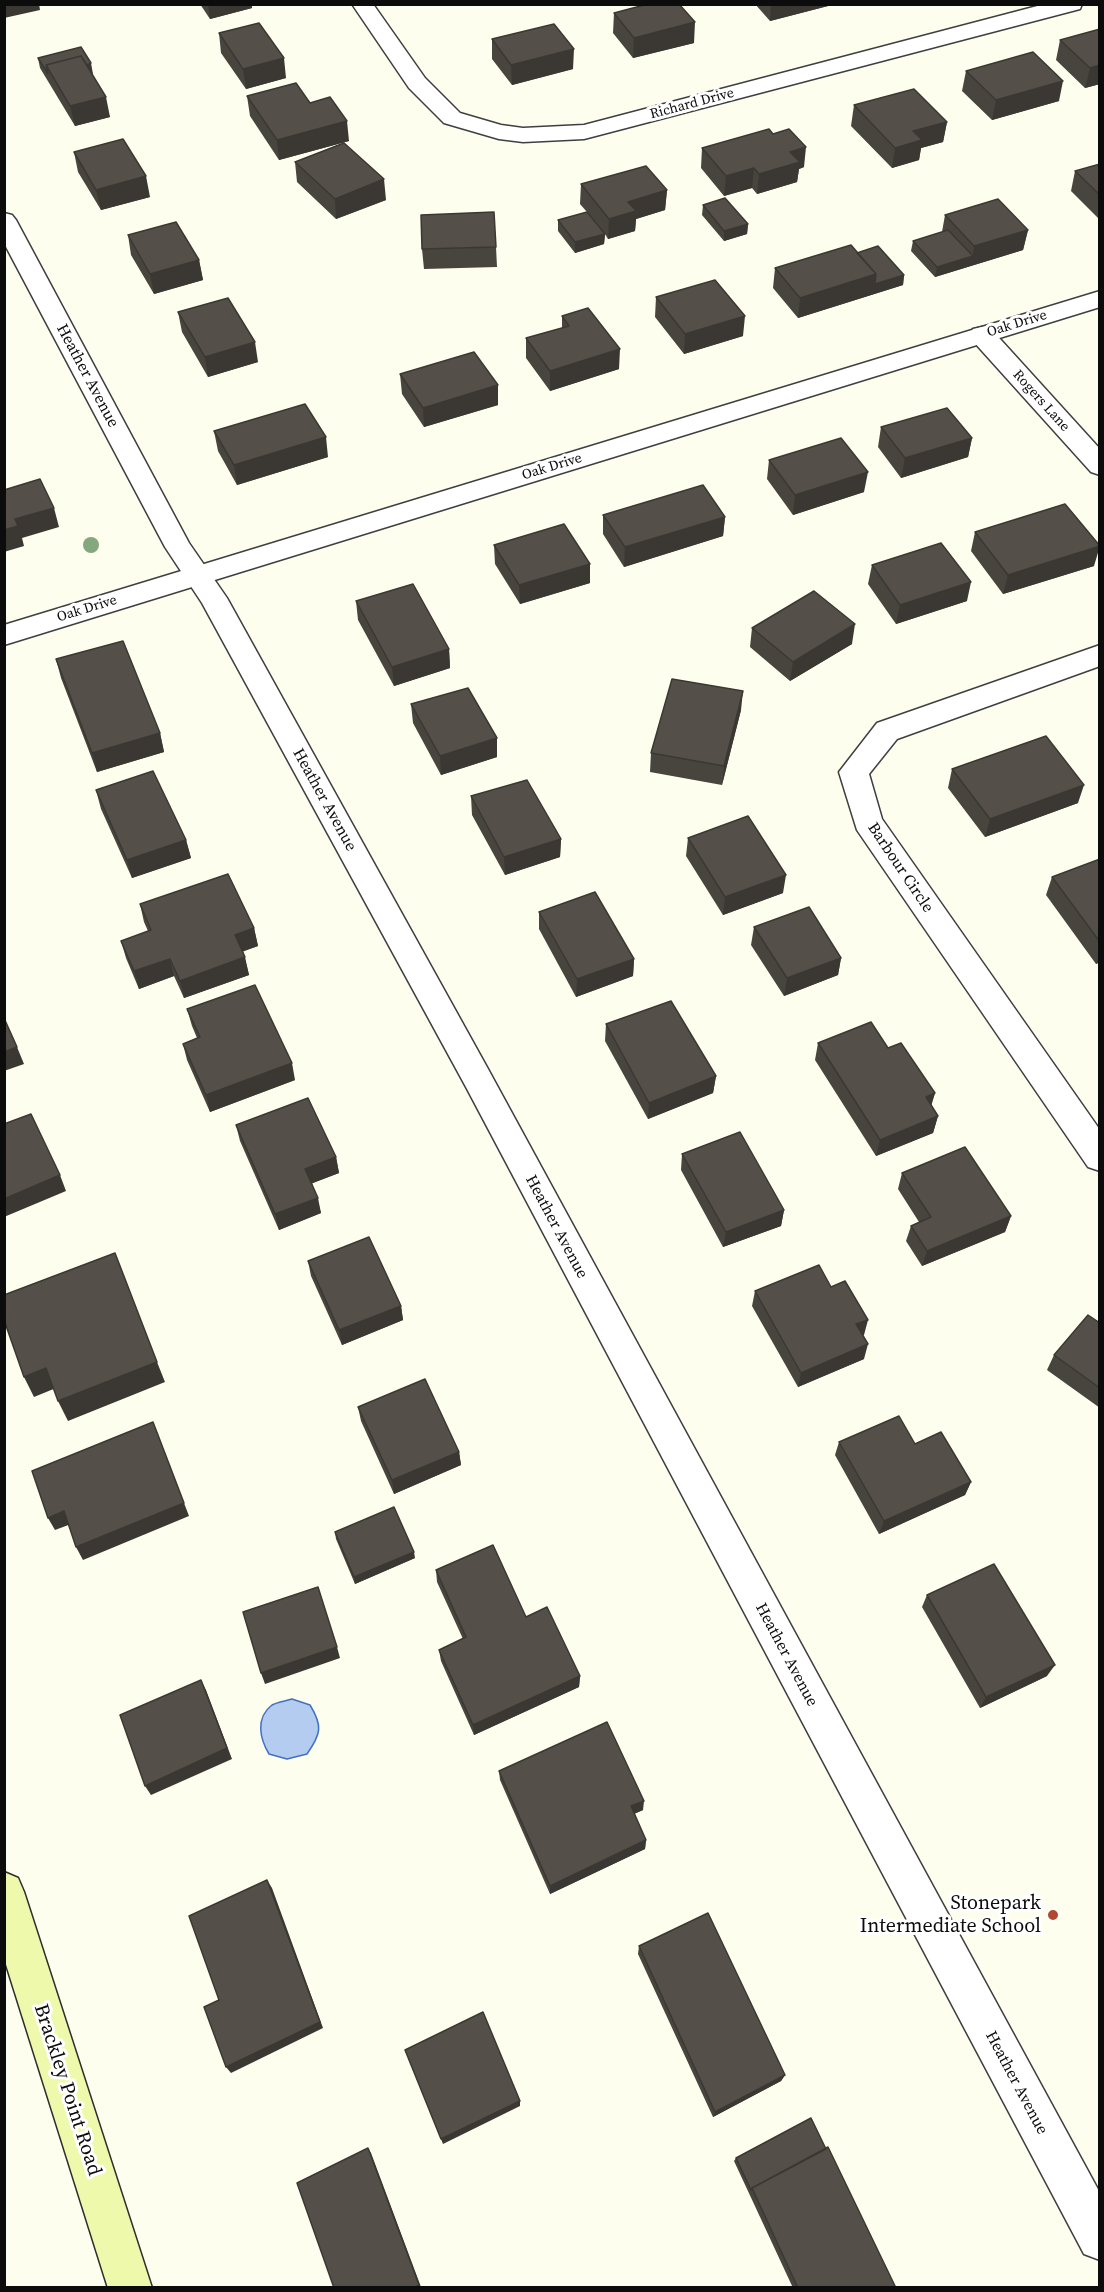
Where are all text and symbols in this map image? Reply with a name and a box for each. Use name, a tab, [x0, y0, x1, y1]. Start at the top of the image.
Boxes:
street label: Richard Drive	[648, 85, 736, 123]
street label: Oak Drive	[985, 307, 1049, 341]
street label: Heather Avenue	[52, 321, 122, 431]
street label: Rogers Lane	[1009, 367, 1073, 435]
street label: Oak Drive	[520, 450, 584, 484]
street label: Oak Drive	[55, 592, 119, 626]
street label: Heather Avenue	[288, 745, 360, 855]
street label: Barbour Circle	[863, 819, 937, 917]
street label: Heather Avenue	[521, 1172, 591, 1282]
street label: Heather Avenue	[751, 1600, 821, 1710]
place label: Stonepark Intermediate School	[860, 1892, 1041, 1939]
marker: Stonepark Intermediate School	[1046, 1908, 1060, 1922]
street label: Brackley Point Road	[28, 2001, 106, 2179]
street label: Heather Avenue	[981, 2028, 1051, 2138]

